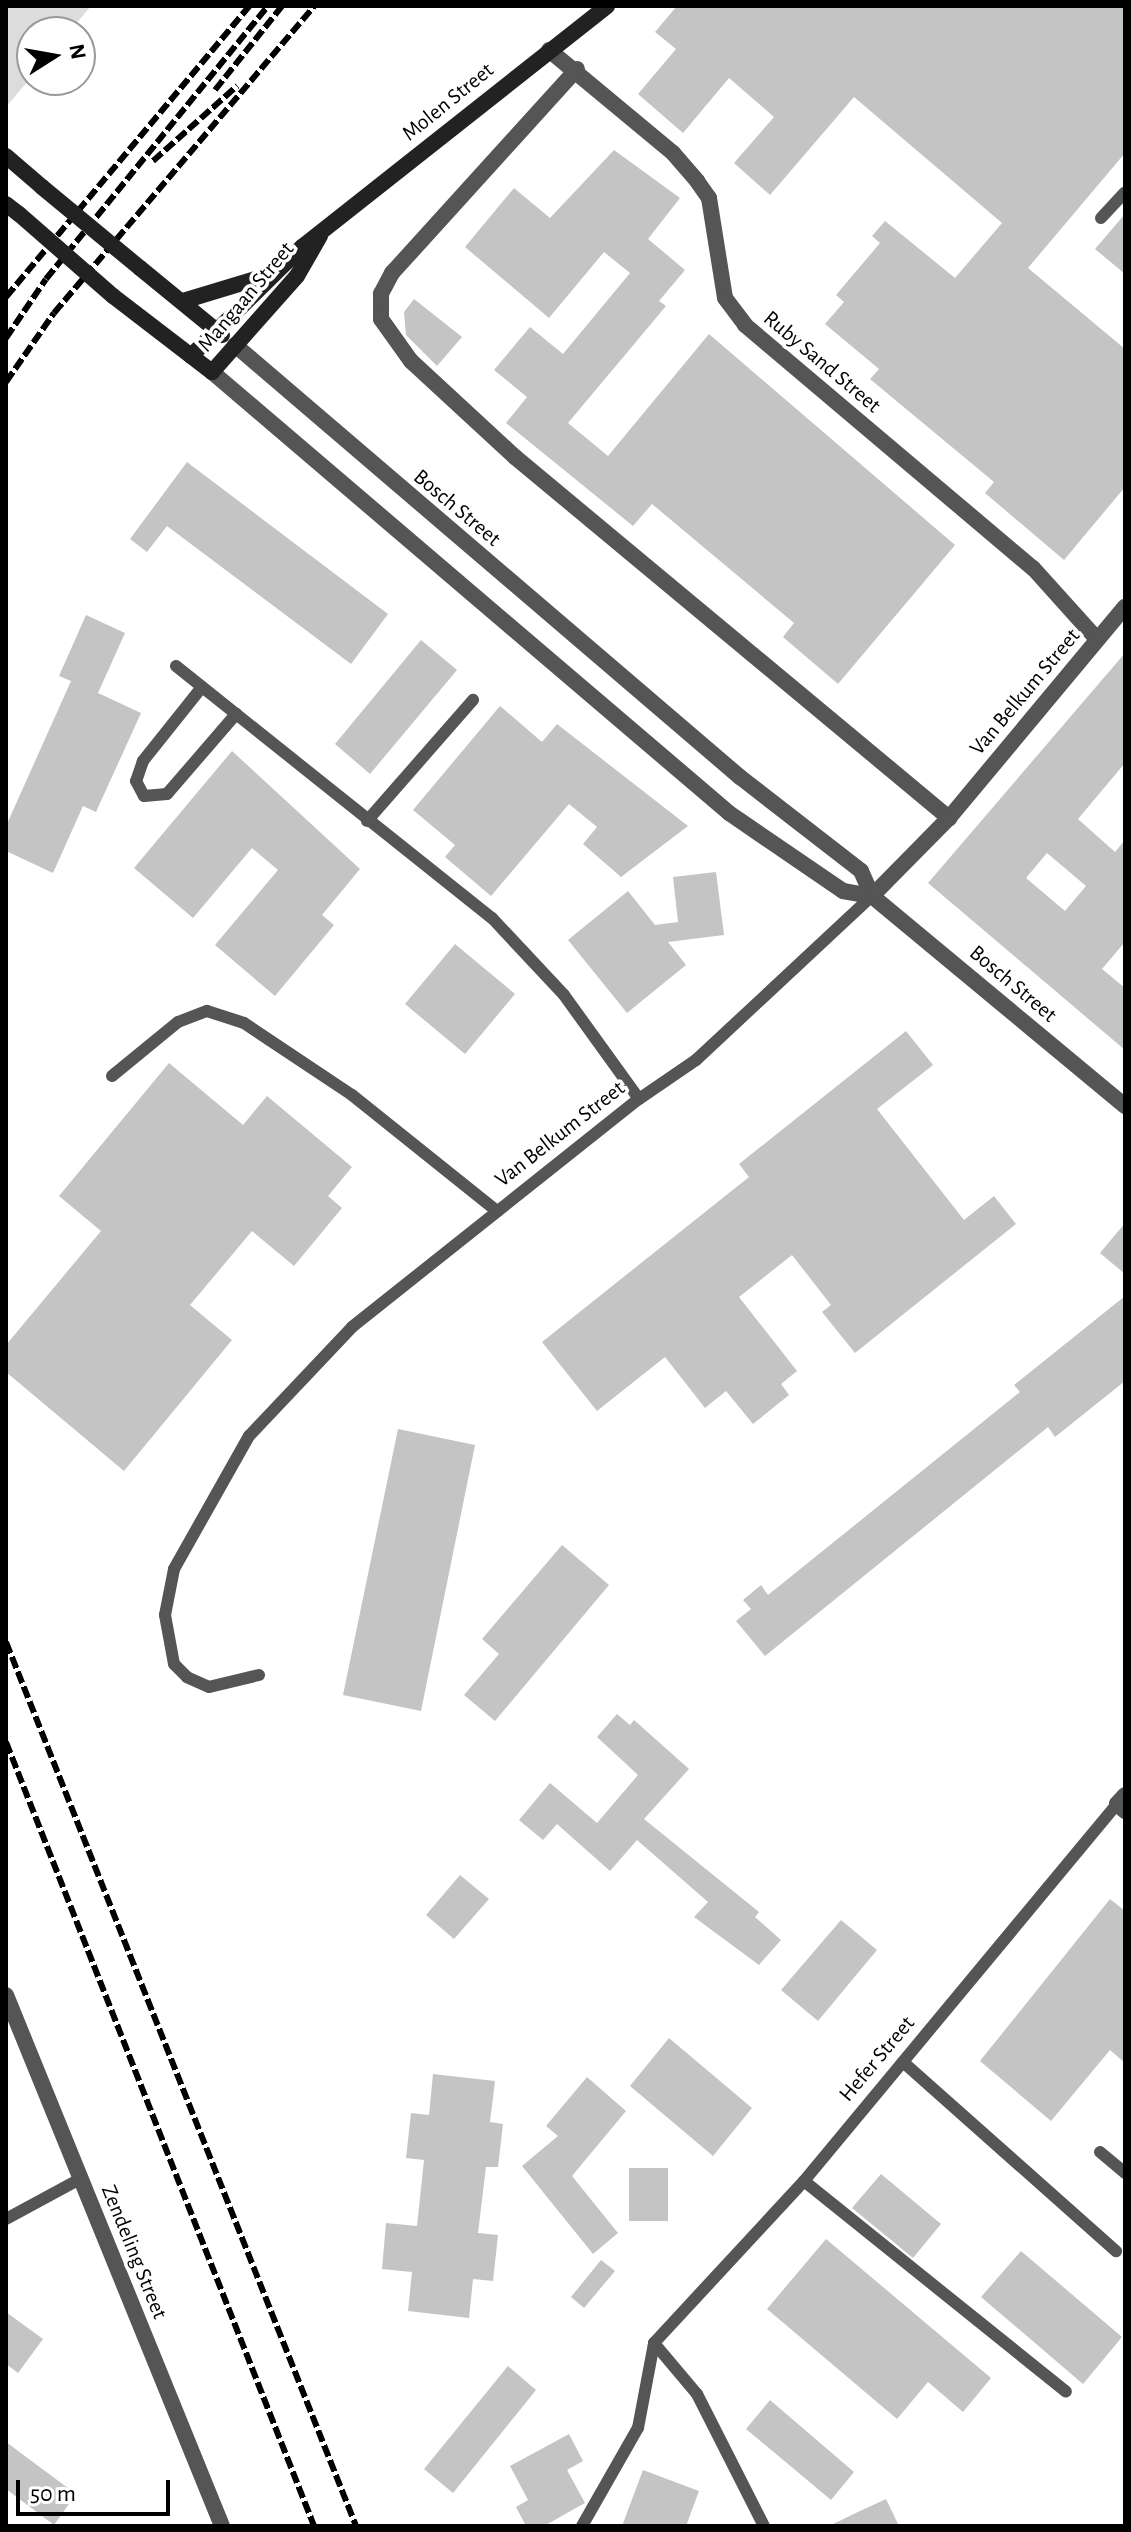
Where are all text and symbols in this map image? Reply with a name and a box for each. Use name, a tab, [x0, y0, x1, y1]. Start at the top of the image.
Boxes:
north arrow	[16, 16, 96, 96]
text: N	[65, 42, 90, 61]
street label: Molen Street	[397, 57, 499, 147]
street label: Mangaan Street	[192, 237, 300, 357]
street label: Ruby Sand Street	[758, 305, 886, 419]
street label: Bosch Street	[408, 464, 506, 552]
street label: Van Belkum Street	[964, 623, 1086, 761]
street label: Bosch Street	[964, 940, 1062, 1028]
street label: Van Belkum Street	[490, 1075, 630, 1193]
street label: Hefer Street	[834, 2011, 920, 2107]
street label: Zendeling Street	[95, 2181, 173, 2323]
scale bar	[20, 2464, 174, 2514]
text: 50 m	[30, 2482, 76, 2506]

